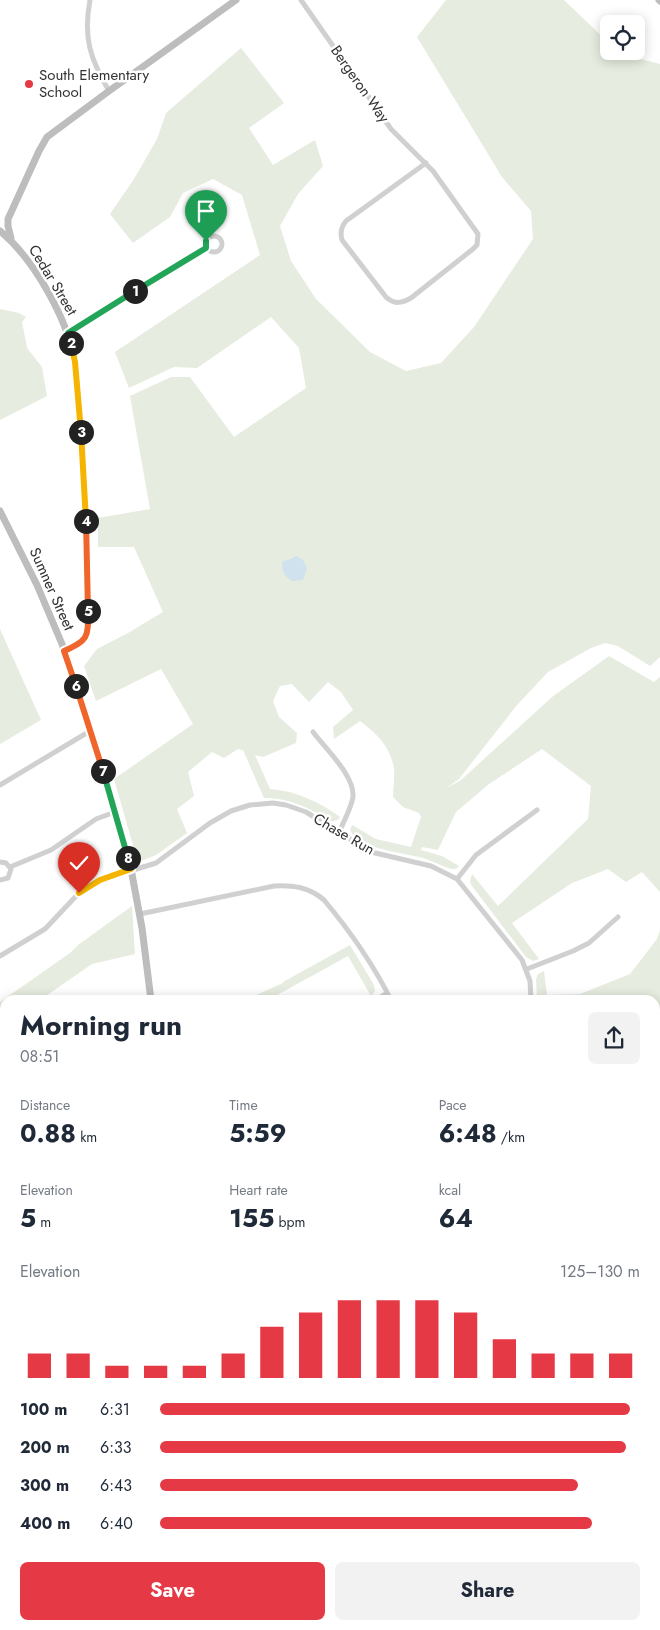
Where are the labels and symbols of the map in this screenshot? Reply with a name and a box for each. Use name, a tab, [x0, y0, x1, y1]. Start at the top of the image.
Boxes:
street label: Bergeron Way	[325, 41, 395, 127]
place label: South Elementary School	[39, 64, 149, 103]
marker: South Elementary School	[23, 78, 35, 90]
pin	[185, 190, 227, 241]
street label: Cedar Street	[23, 240, 83, 320]
pin: 1	[122, 278, 148, 304]
pin: 2	[58, 330, 84, 356]
pin: 3	[68, 420, 94, 444]
pin: 4	[74, 508, 98, 534]
street label: Sumner Street	[24, 544, 80, 634]
pin: 5	[76, 598, 100, 624]
pin: 6	[64, 674, 88, 698]
pin: 7	[90, 758, 116, 784]
street label: Chase Run	[309, 808, 379, 860]
pin	[58, 842, 100, 893]
pin: 8	[116, 846, 140, 870]

